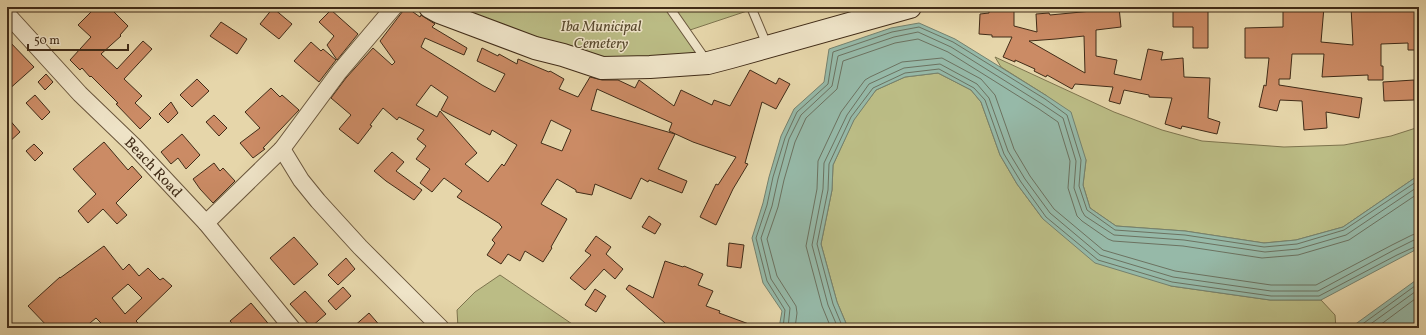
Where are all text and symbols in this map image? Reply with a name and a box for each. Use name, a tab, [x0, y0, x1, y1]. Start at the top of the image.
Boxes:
park label: Iba Municipal Cemetery	[561, 17, 642, 55]
scale bar	[28, 26, 128, 52]
text: 50 m	[34, 33, 60, 49]
street label: Beach Road	[119, 133, 186, 203]

